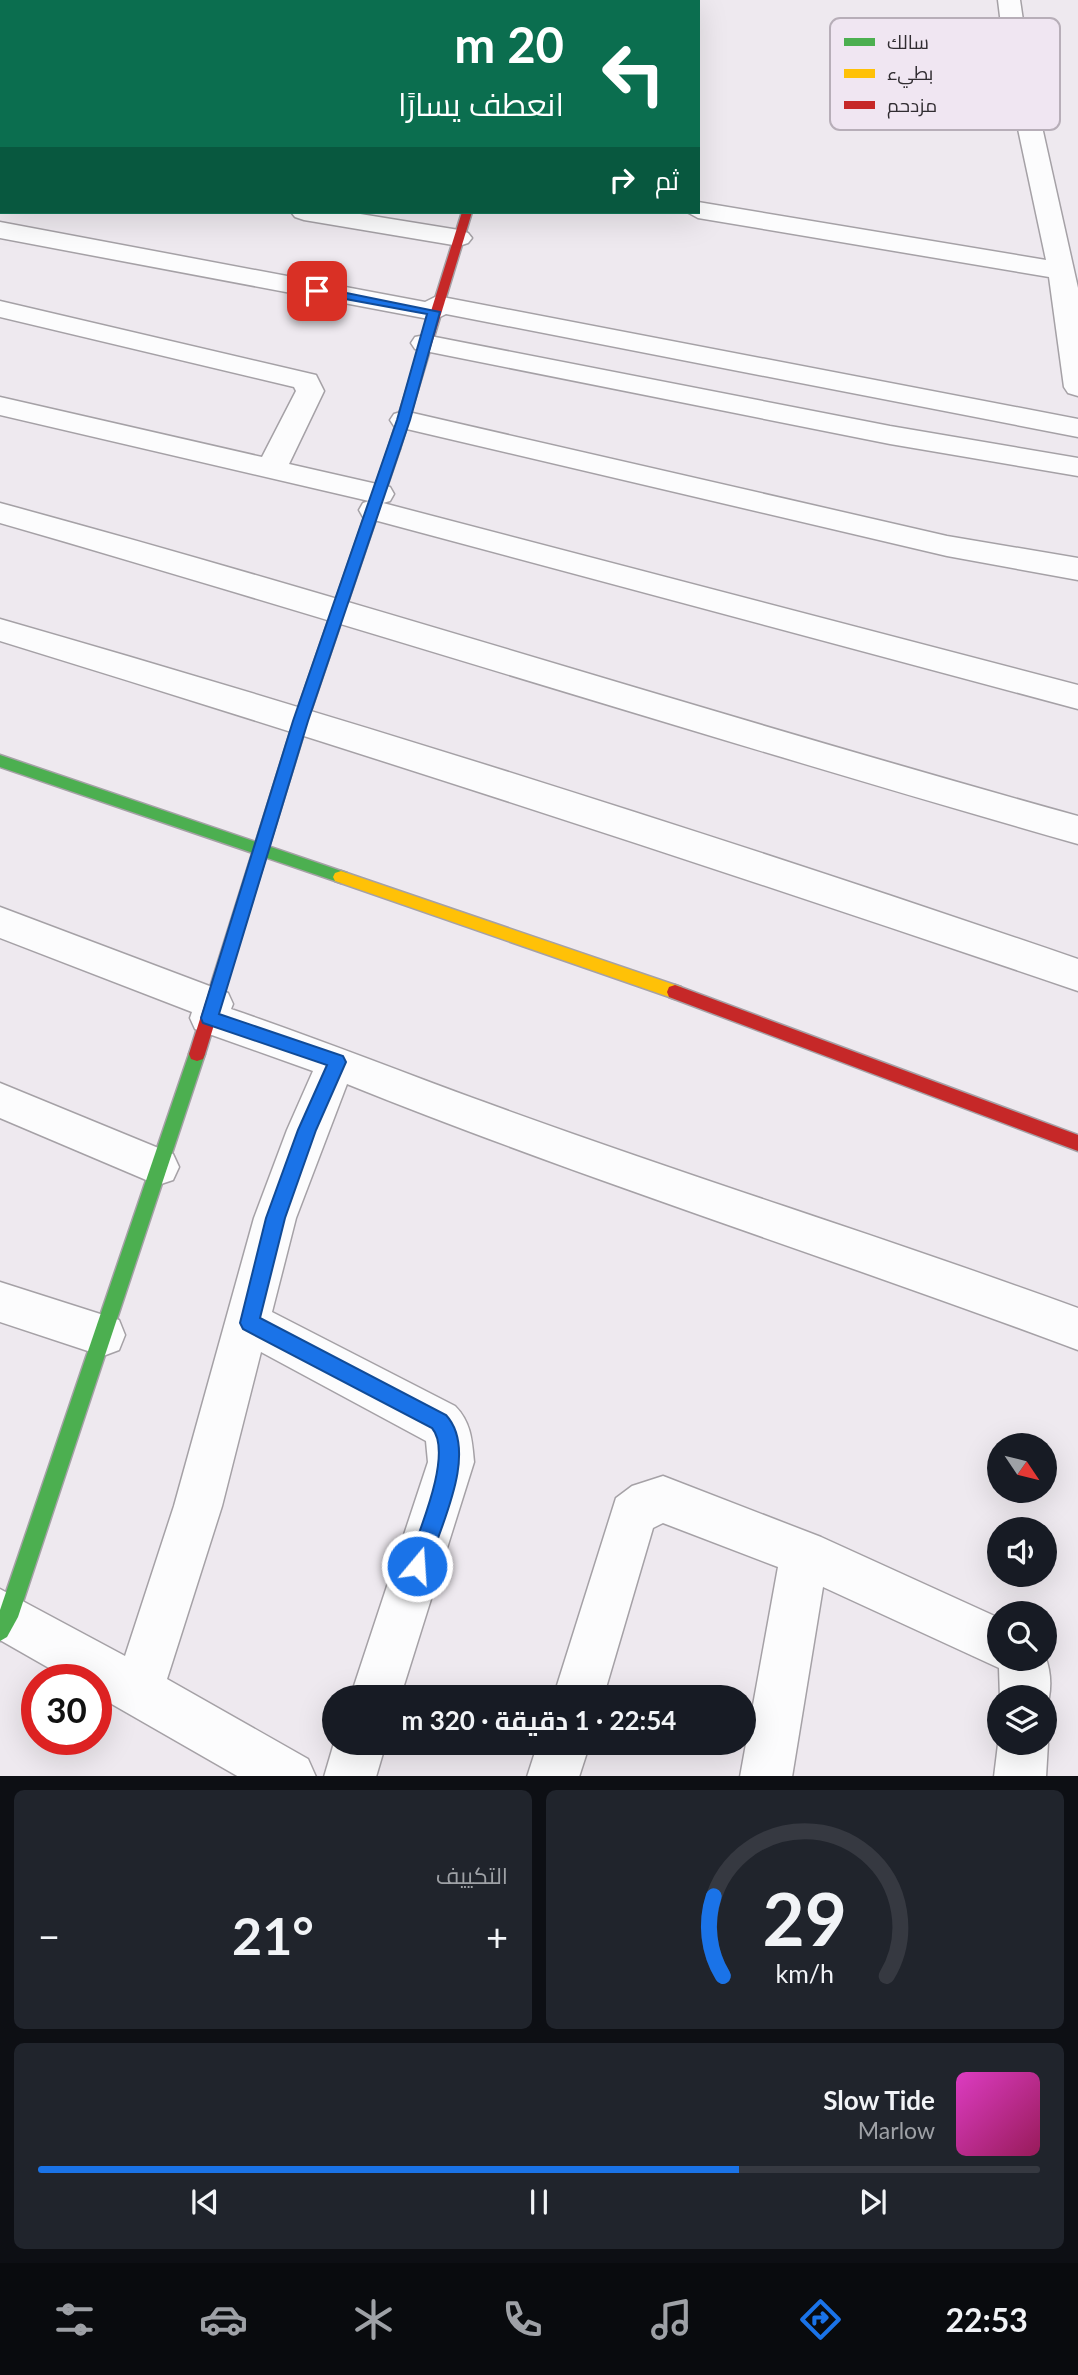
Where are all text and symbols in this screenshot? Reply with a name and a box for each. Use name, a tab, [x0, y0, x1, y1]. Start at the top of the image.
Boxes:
text: 20 m	[454, 15, 564, 73]
legend	[830, 18, 1060, 130]
icon: left	[588, 28, 679, 119]
text: سالك	[887, 30, 929, 53]
text: بطيء	[887, 61, 933, 88]
text: انعطف يسارًا	[398, 84, 564, 123]
text: مزدحم	[887, 93, 937, 119]
icon: right	[603, 161, 641, 199]
text: ثم	[655, 164, 679, 196]
pin	[287, 261, 347, 321]
icon: arrive	[298, 272, 336, 310]
north arrow	[987, 1433, 1057, 1503]
map controls	[987, 1433, 1057, 1755]
button: sound	[987, 1517, 1057, 1587]
position arrow	[380, 1529, 454, 1603]
button: search	[987, 1601, 1057, 1671]
speed limit sign: 30	[21, 1664, 112, 1755]
button: layers	[987, 1685, 1057, 1755]
text: 22:54 · 1 دقيقة · 320 m	[402, 1704, 676, 1736]
text: التكييف	[436, 1861, 508, 1889]
text: 29	[763, 1874, 847, 1962]
text: 21°	[232, 1904, 314, 1966]
text: −	[38, 1913, 60, 1959]
text: +	[486, 1913, 508, 1959]
text: km/h	[776, 1957, 834, 1987]
text: Slow Tide	[823, 2084, 935, 2116]
text: Marlow	[858, 2116, 935, 2144]
icon: previous	[186, 2183, 224, 2221]
icon: pause	[520, 2183, 558, 2221]
icon: next	[854, 2183, 892, 2221]
icon: filters	[50, 2295, 99, 2344]
icon: car	[199, 2295, 248, 2344]
icon: climate	[349, 2295, 398, 2344]
icon: phone	[498, 2295, 547, 2344]
icon: music	[647, 2295, 696, 2344]
icon: directions	[796, 2295, 845, 2344]
text: 22:53	[945, 2300, 1028, 2339]

